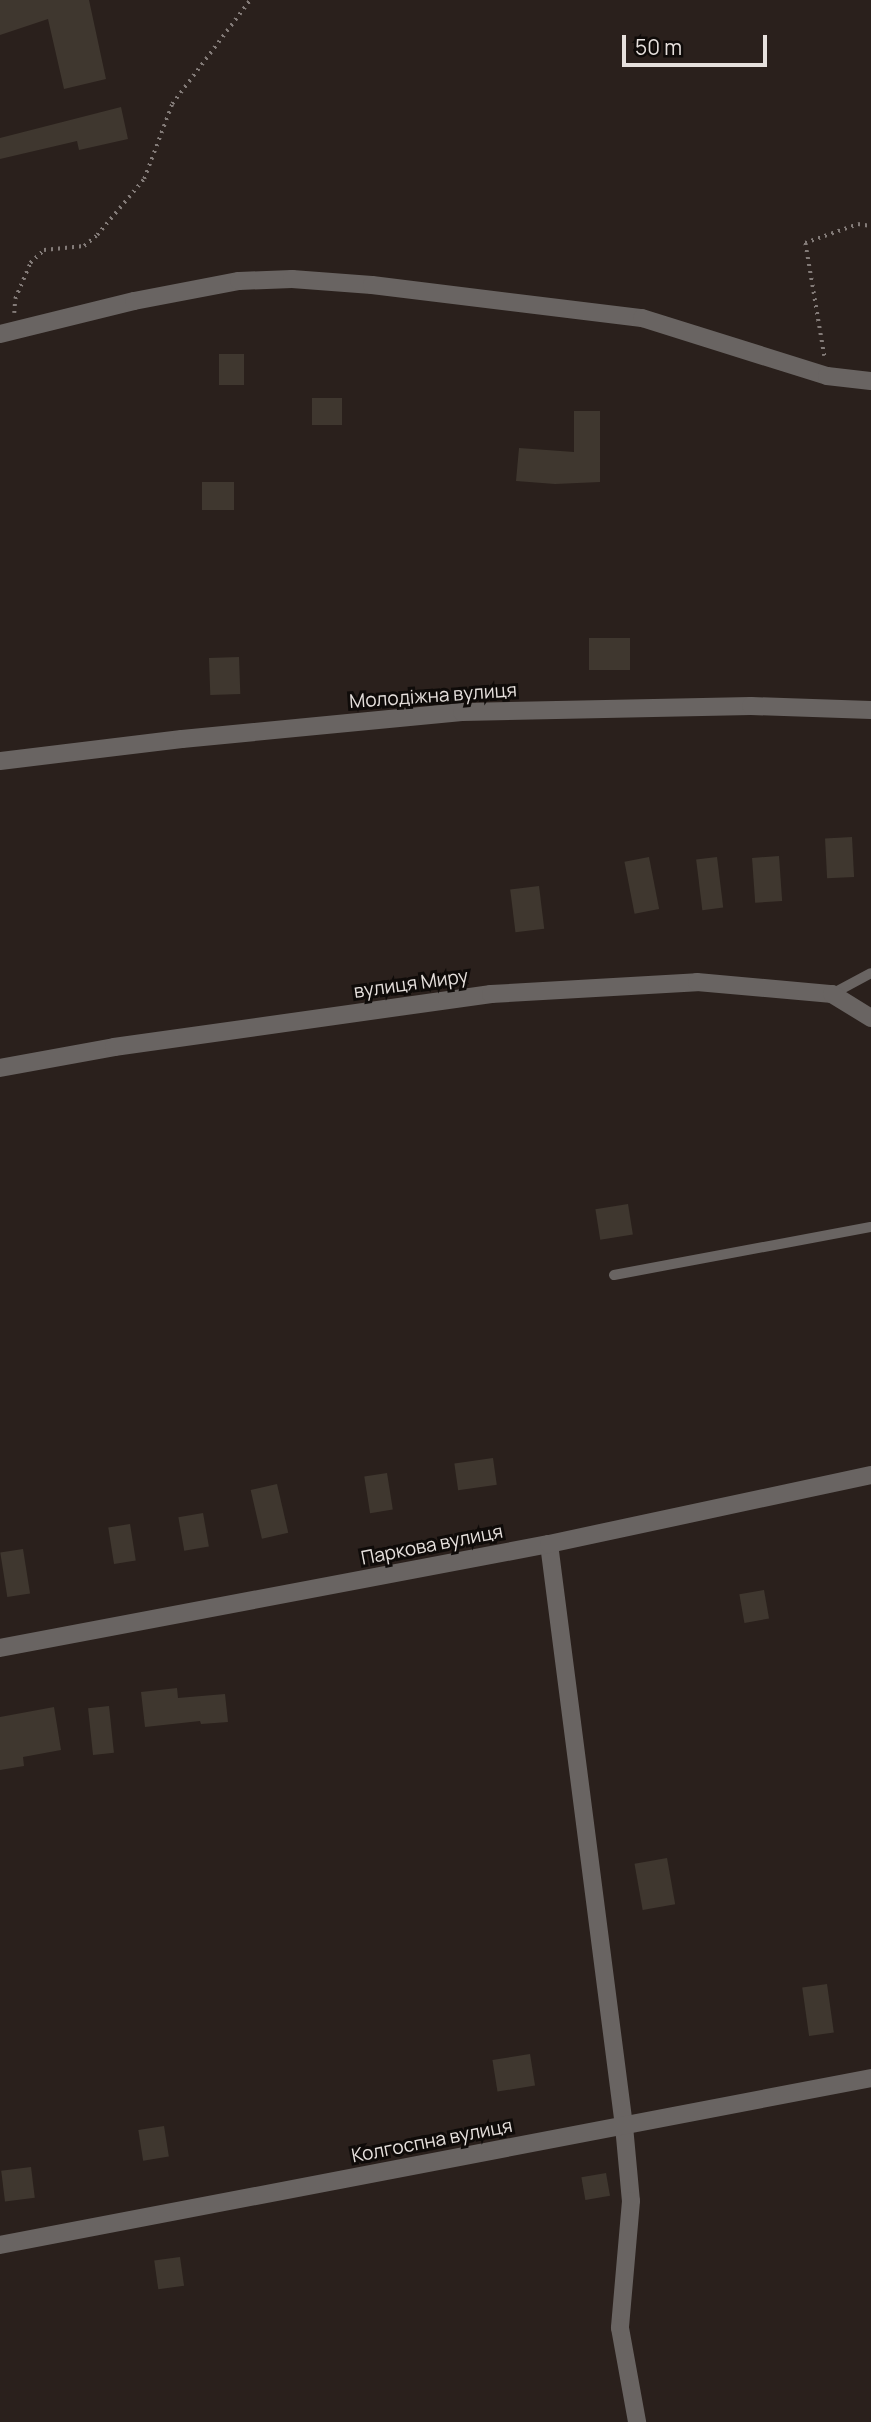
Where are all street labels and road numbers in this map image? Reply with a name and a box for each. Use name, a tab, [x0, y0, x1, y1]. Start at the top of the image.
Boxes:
street label: Молодіжна вулиця	[348, 679, 518, 713]
street label: вулиця Миру	[352, 965, 470, 1003]
street label: Паркова вулиця	[359, 1520, 505, 1570]
street label: Колгоспна вулиця	[350, 2114, 514, 2168]

